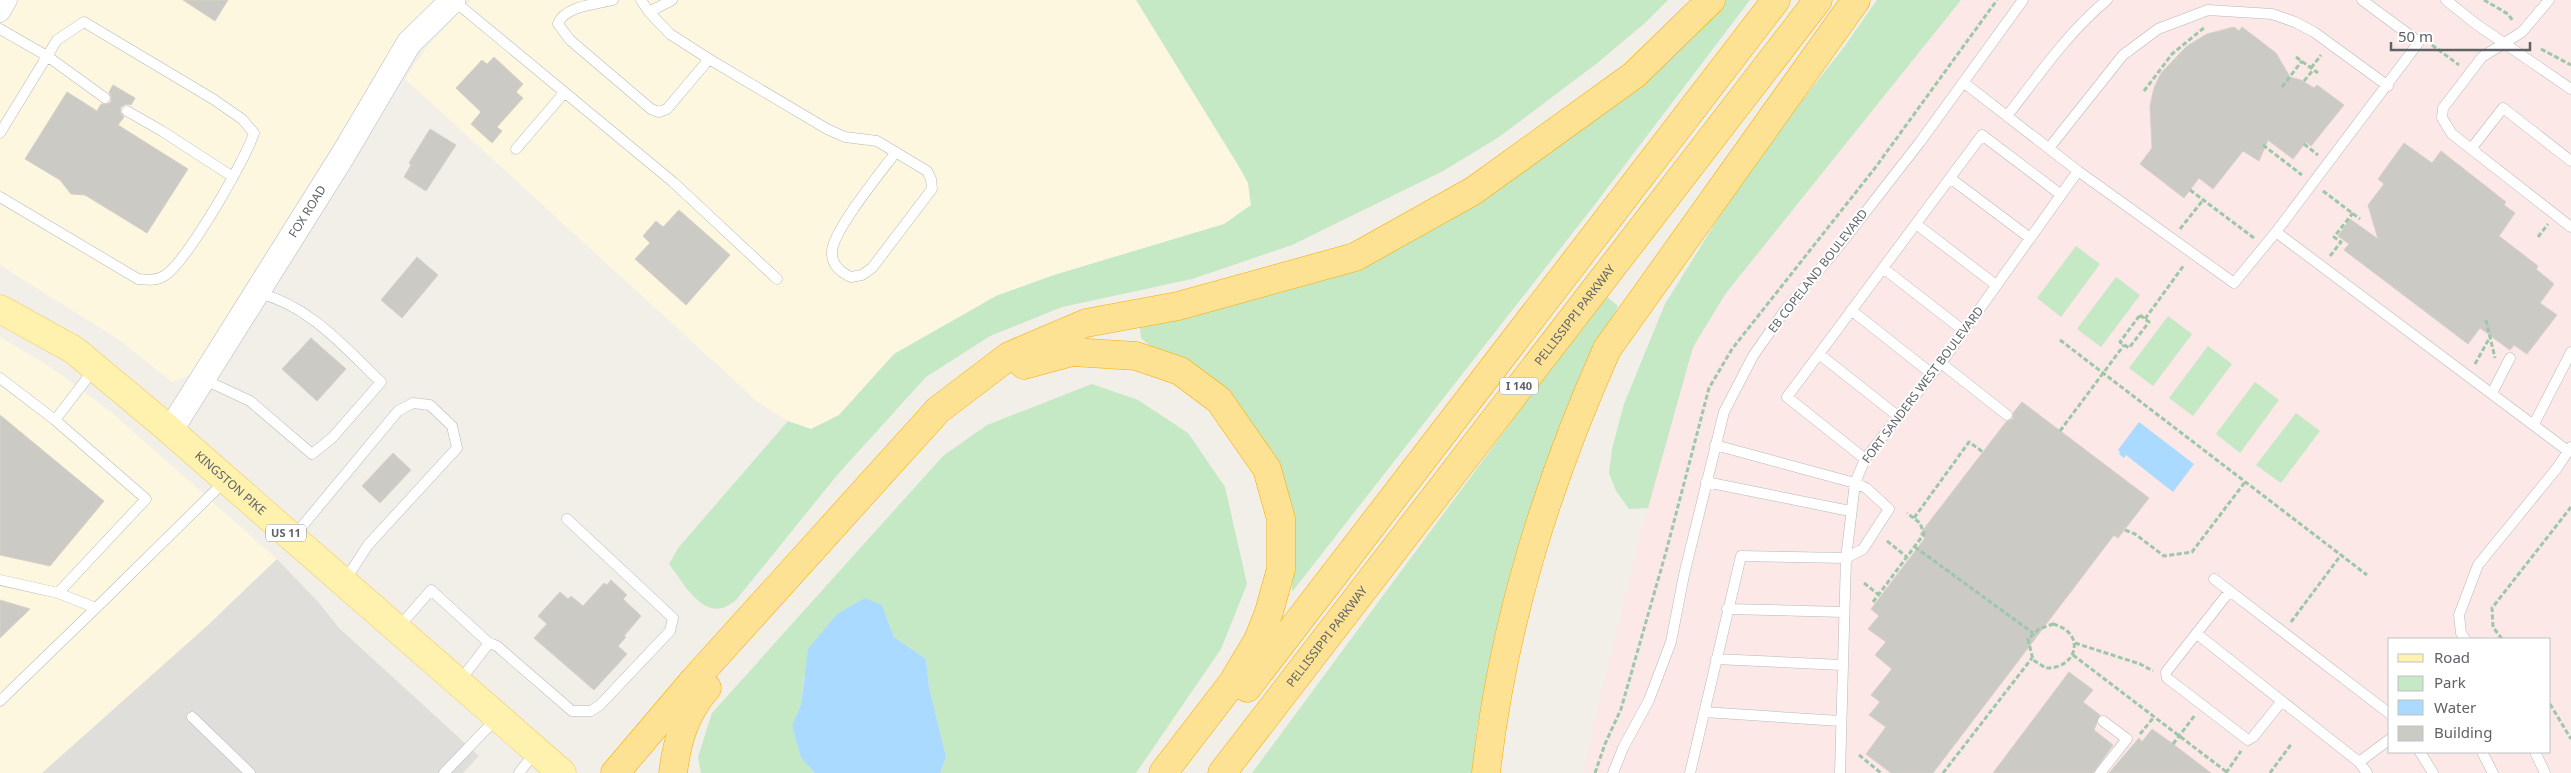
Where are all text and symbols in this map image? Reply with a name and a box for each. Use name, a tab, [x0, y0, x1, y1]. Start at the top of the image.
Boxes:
scale bar	[2391, 20, 2530, 52]
text: 50 m	[2398, 26, 2433, 46]
street label: FOX ROAD	[284, 182, 330, 241]
street label: EB COPELAND BOULEVARD	[1764, 205, 1871, 336]
street label: PELLISSIPPI PARKWAY	[1530, 261, 1619, 369]
street label: FORT SANDERS WEST BOULEVARD	[1858, 303, 1987, 467]
road number: I 140	[1500, 378, 1538, 394]
street label: KINGSTON PIKE	[191, 447, 270, 519]
road number: US 11	[266, 524, 306, 542]
street label: PELLISSIPPI PARKWAY	[1282, 582, 1371, 690]
legend	[2388, 638, 2551, 753]
text: Road	[2434, 647, 2470, 667]
text: Park	[2434, 672, 2466, 692]
text: Water	[2434, 697, 2476, 717]
text: Building	[2434, 722, 2492, 742]

